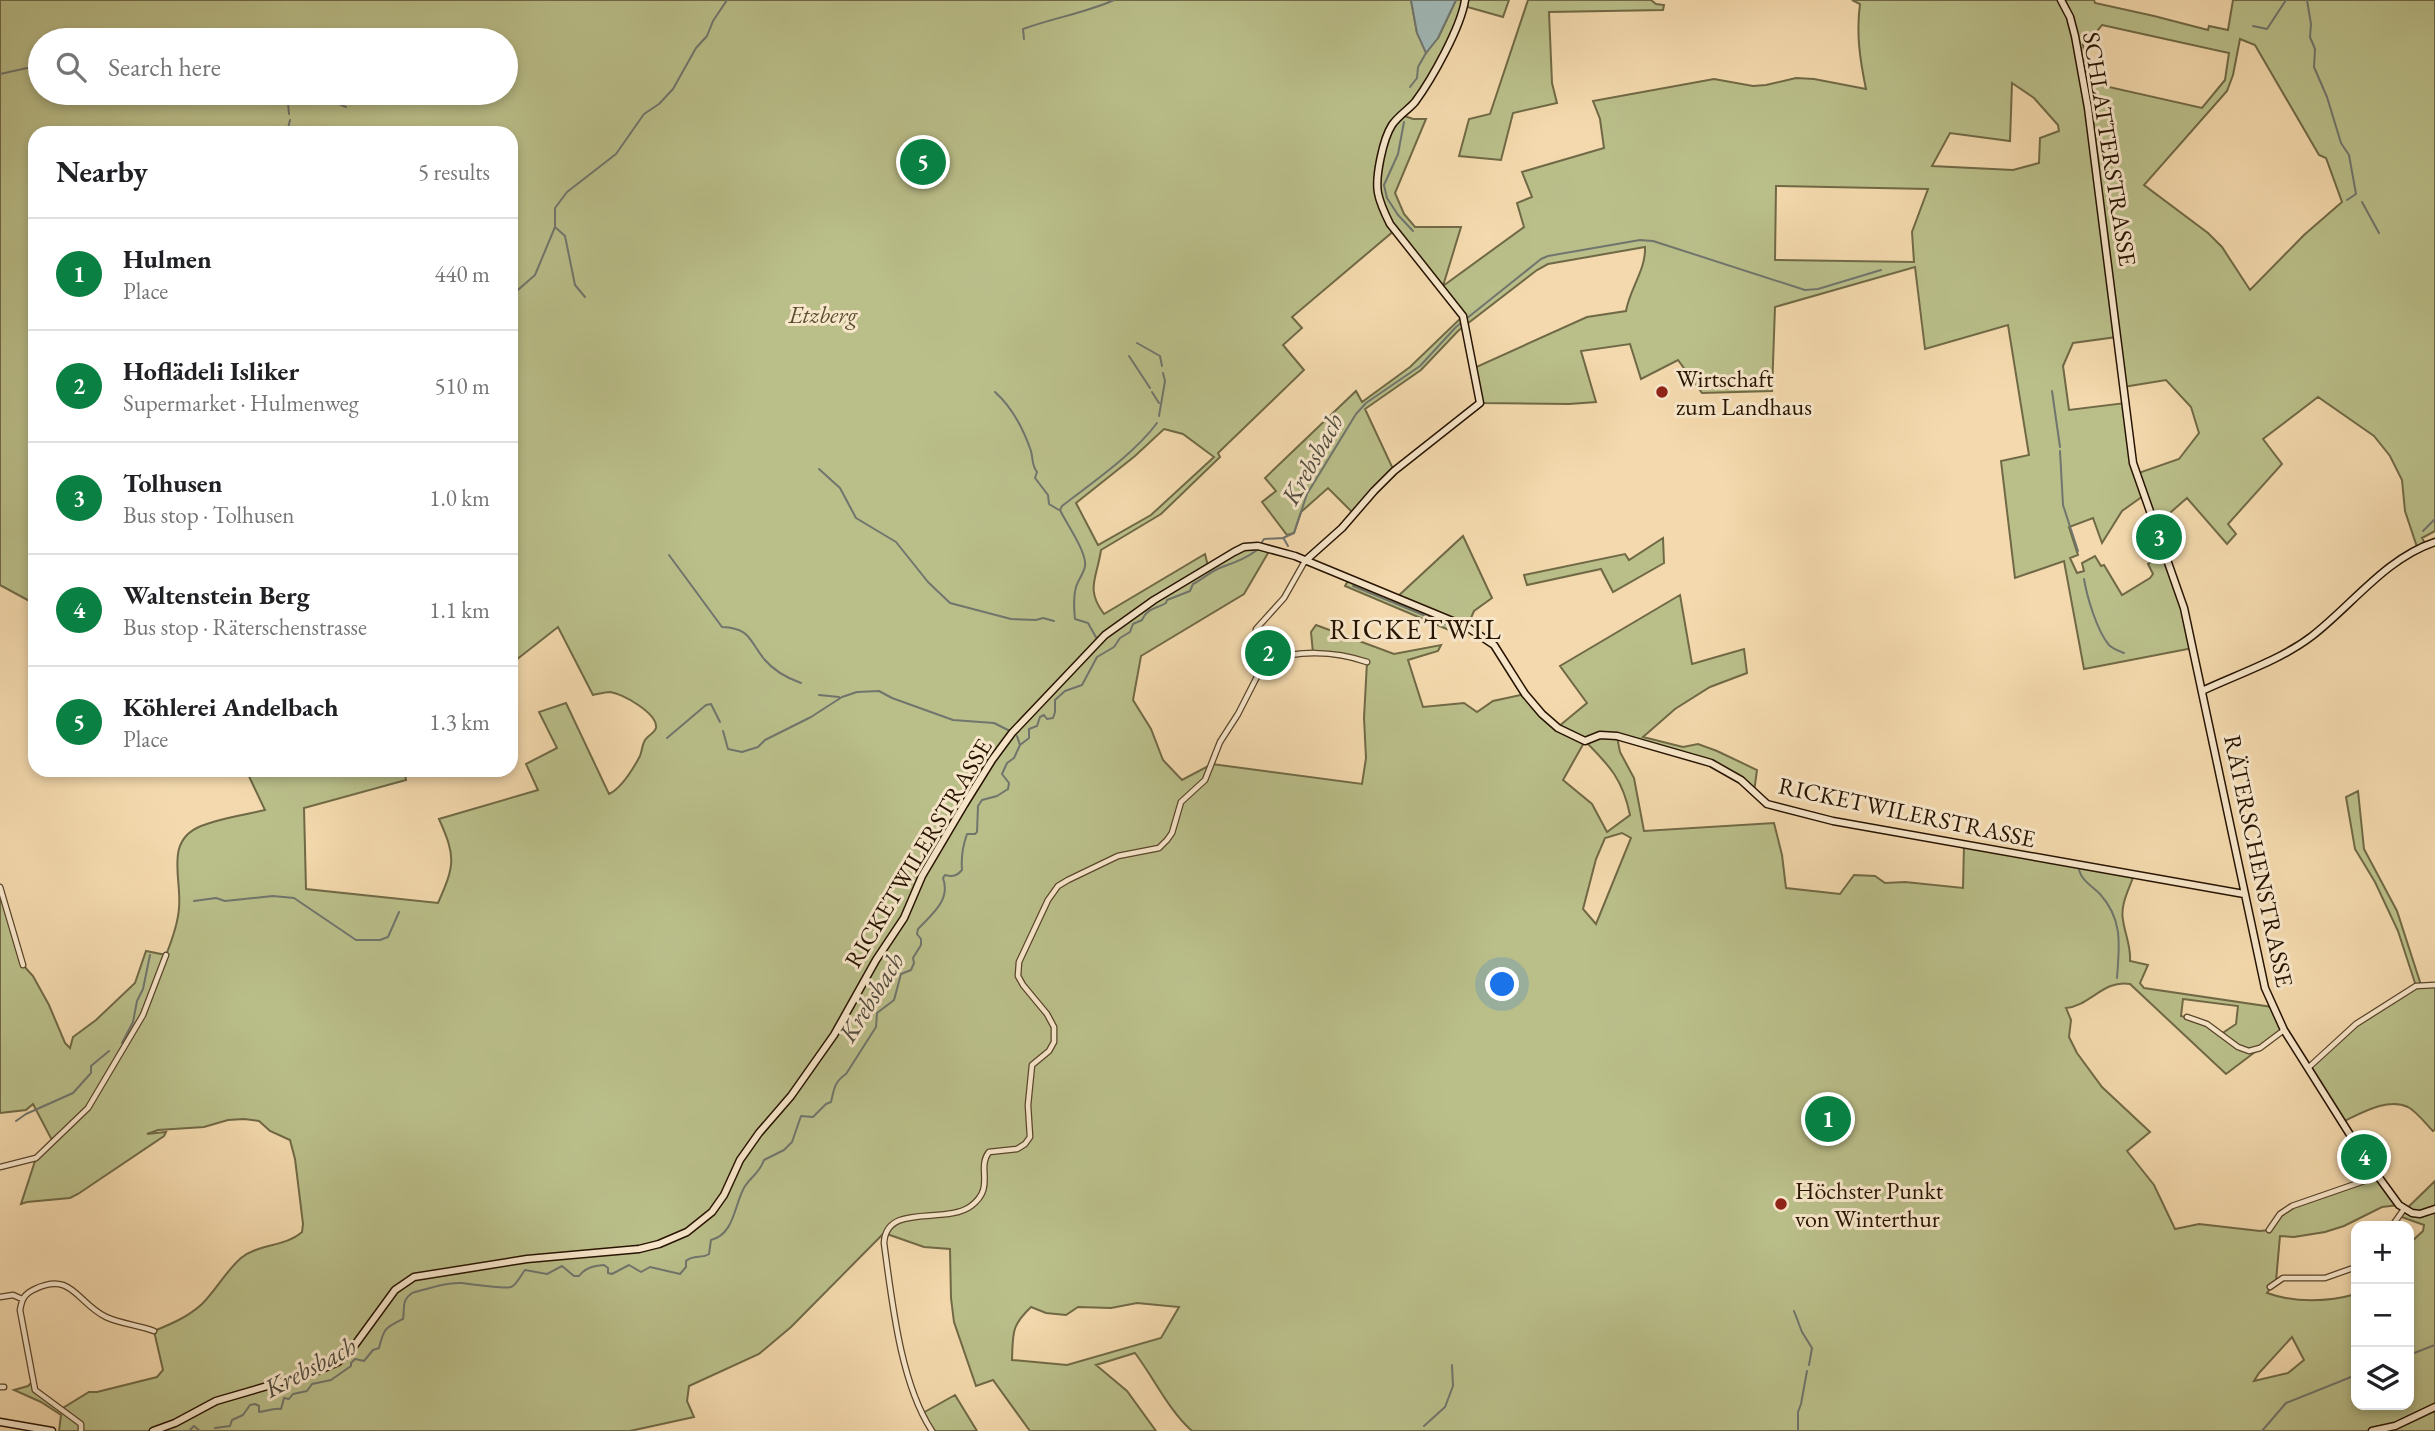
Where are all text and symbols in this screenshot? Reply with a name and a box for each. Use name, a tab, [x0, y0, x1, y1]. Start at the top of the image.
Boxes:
search box	[28, 28, 518, 105]
street label: SCHLATTERSTRASSE	[2076, 30, 2144, 268]
icon: search	[52, 48, 90, 86]
text: Search here	[108, 50, 221, 84]
pin: 5	[900, 136, 946, 188]
text: Nearby	[56, 152, 148, 191]
text: 5 results	[418, 157, 490, 187]
text: Hulmen	[123, 242, 212, 276]
text: 1	[73, 259, 85, 289]
text: 440 m	[434, 259, 490, 289]
text: Place	[123, 276, 168, 306]
park label: Etzberg	[788, 299, 858, 330]
text: Hoflädeli Isliker	[123, 354, 299, 388]
place label: Wirtschaft zum Landhaus	[1676, 363, 1812, 422]
text: 2	[73, 371, 85, 401]
text: 510 m	[434, 371, 490, 401]
marker: Wirtschaft zum Landhaus	[1654, 384, 1670, 400]
text: Supermarket · Hulmenweg	[123, 388, 359, 418]
water label: Krebsbach	[1273, 407, 1351, 512]
text: Tolhusen	[123, 466, 222, 500]
text: 3	[73, 483, 85, 513]
text: 1.0 km	[429, 483, 490, 513]
text: Bus stop · Tolhusen	[123, 500, 295, 530]
pin: 3	[2136, 511, 2182, 563]
text: Waltenstein Berg	[123, 578, 310, 612]
text: 4	[73, 595, 85, 625]
text: 1.1 km	[429, 595, 490, 625]
district label: RICKETWIL	[1329, 611, 1503, 647]
text: Bus stop · Räterschenstrasse	[123, 612, 367, 642]
pin: 2	[1245, 627, 1291, 679]
text: Köhlerei Andelbach	[123, 690, 339, 724]
text: 5	[73, 707, 85, 737]
text: 1.3 km	[429, 707, 490, 737]
text: Place	[123, 724, 168, 754]
street label: RÄTERSCHENSTRASSE	[2217, 732, 2301, 990]
street label: RICKETWILERSTRASSE	[837, 733, 999, 973]
street label: RICKETWILERSTRASSE	[1776, 770, 2038, 854]
water label: Krebsbach	[830, 946, 912, 1049]
your location	[1485, 967, 1519, 1001]
pin: 1	[1805, 1093, 1851, 1145]
pin: 4	[2341, 1131, 2387, 1183]
place label: Höchster Punkt von Winterthur	[1795, 1175, 1944, 1234]
marker: Höchster Punkt von Winterthur	[1773, 1196, 1789, 1212]
map controls	[2351, 1221, 2414, 1410]
button: +	[2351, 1221, 2414, 1284]
button: −	[2351, 1284, 2414, 1347]
water label: Krebsbach	[257, 1328, 362, 1406]
button: layers	[2351, 1347, 2414, 1410]

